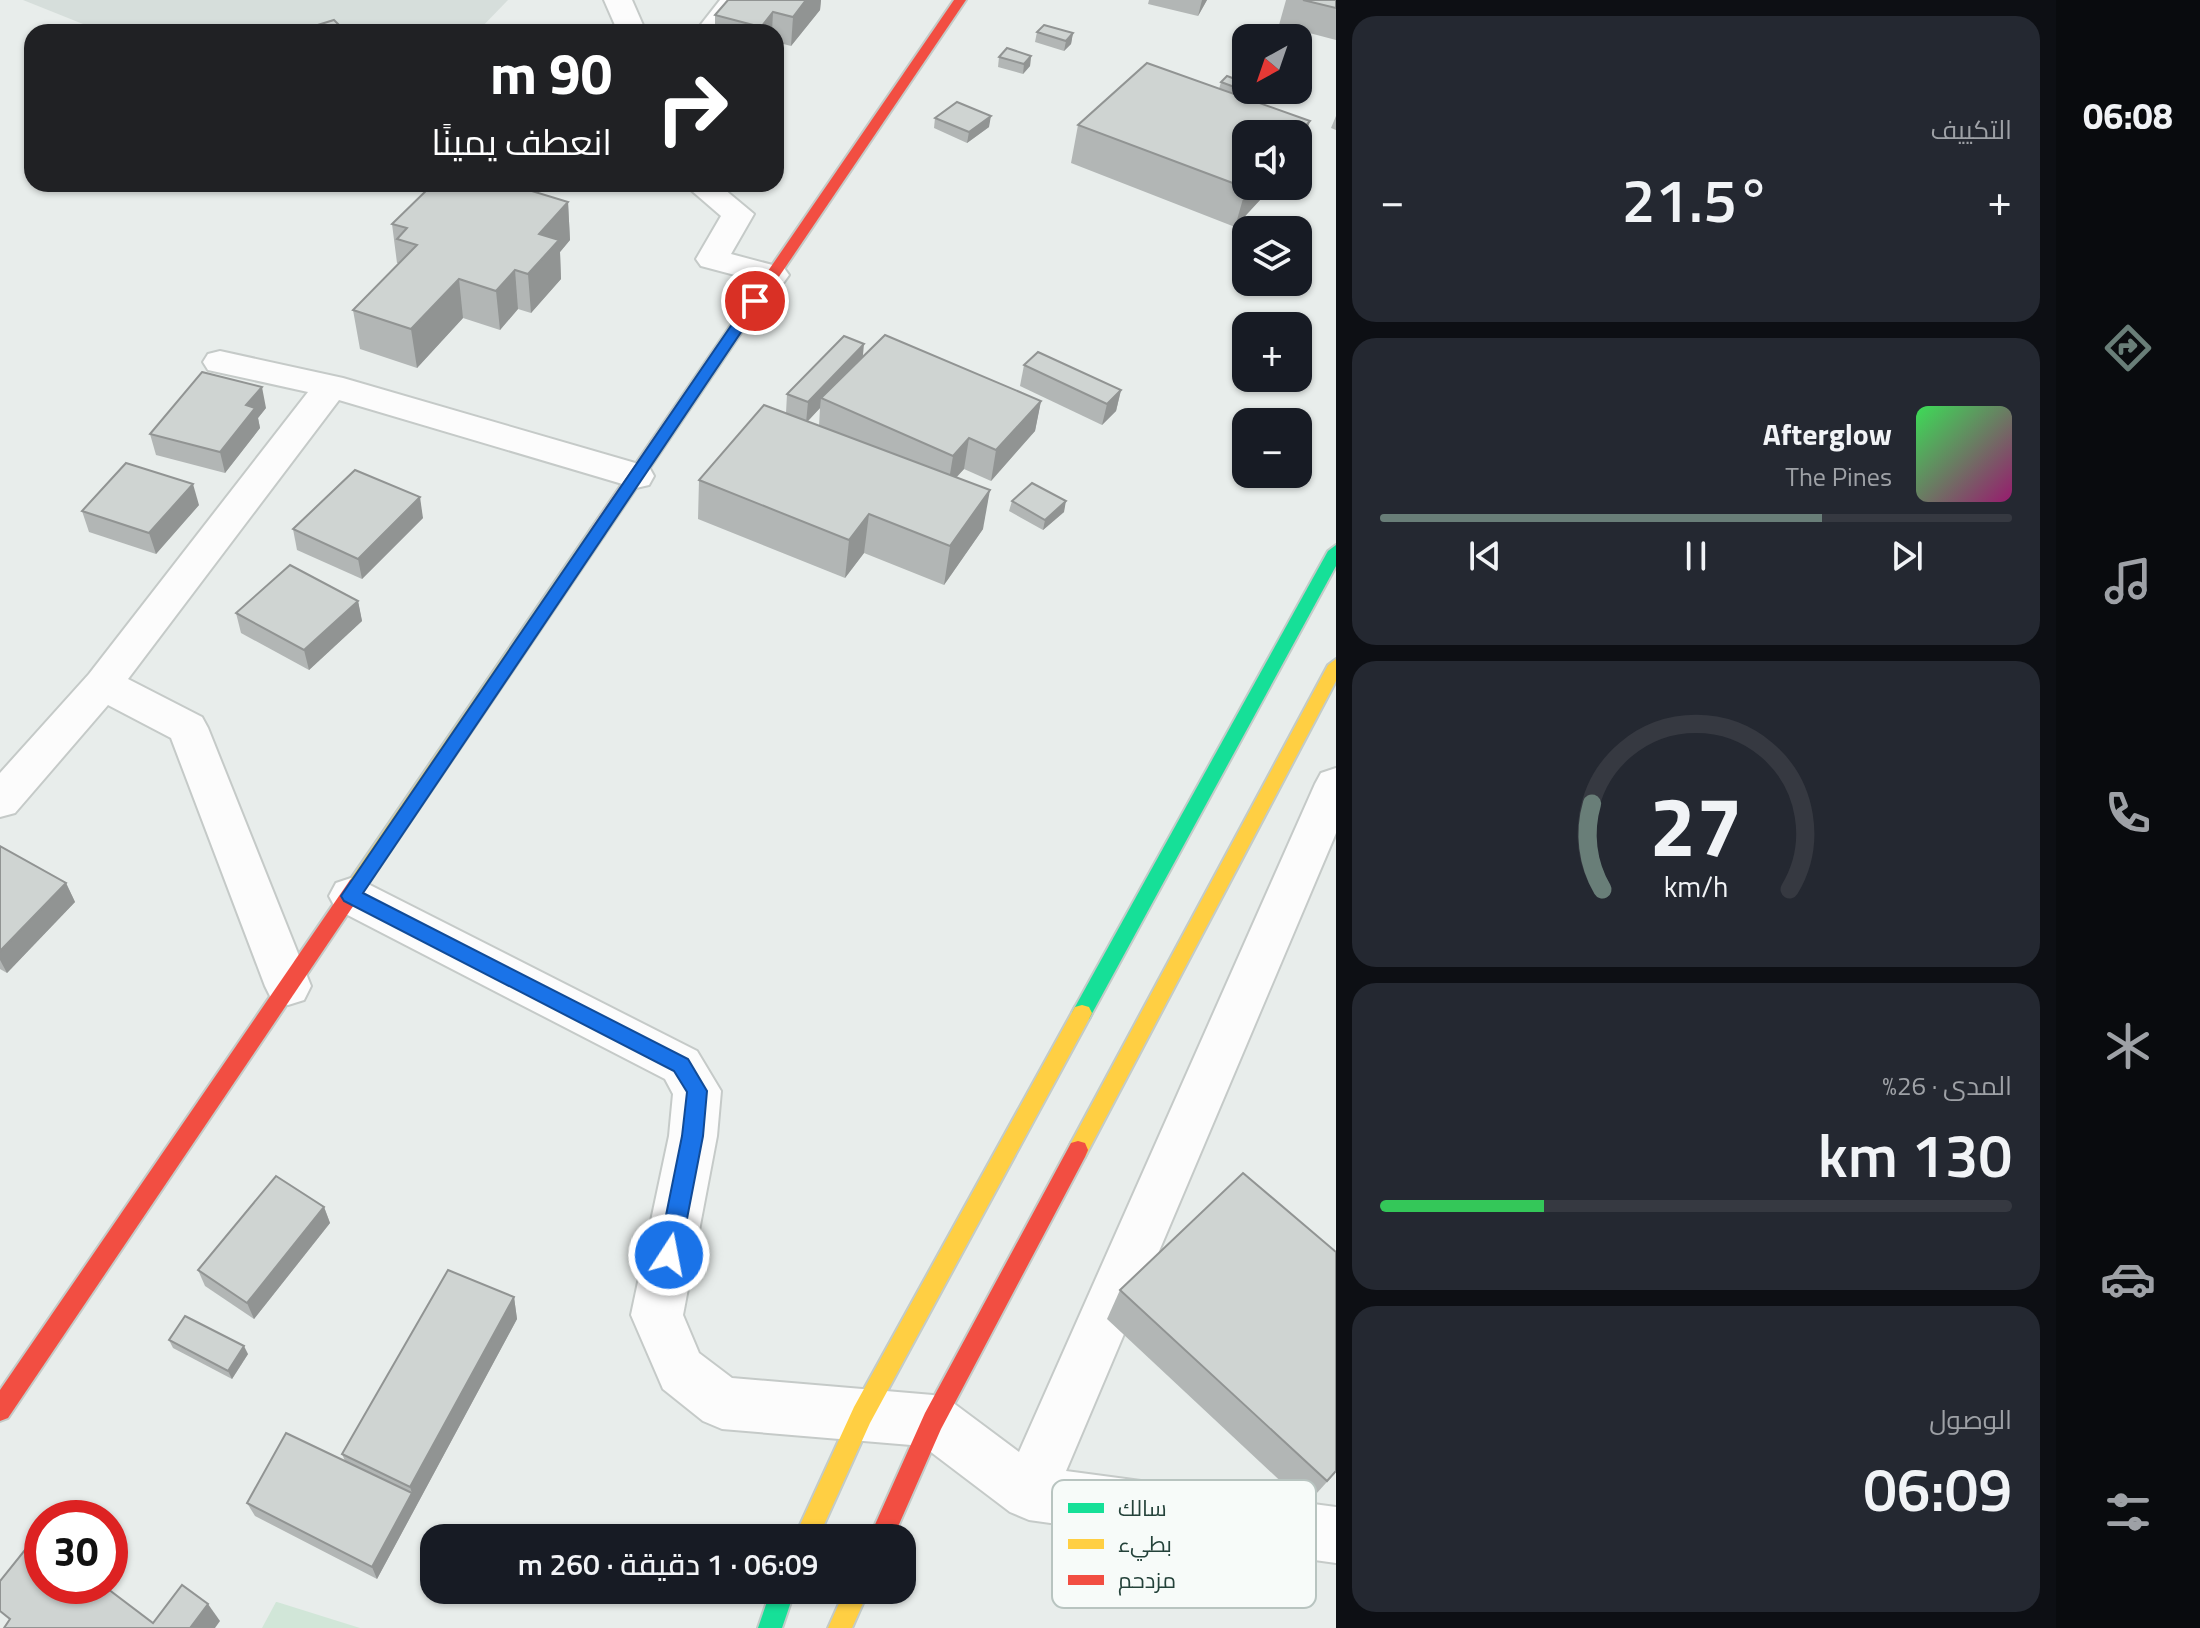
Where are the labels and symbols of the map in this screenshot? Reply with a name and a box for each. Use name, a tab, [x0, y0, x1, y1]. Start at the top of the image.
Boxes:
north arrow	[1232, 24, 1312, 104]
pin	[721, 267, 789, 335]
position arrow	[627, 1213, 711, 1297]
legend	[1052, 1480, 1316, 1608]
text: سالك	[1118, 1491, 1167, 1525]
speed limit sign: 30	[24, 1500, 128, 1604]
text: بطيء	[1118, 1527, 1172, 1561]
text: مزدحم	[1118, 1563, 1176, 1597]

